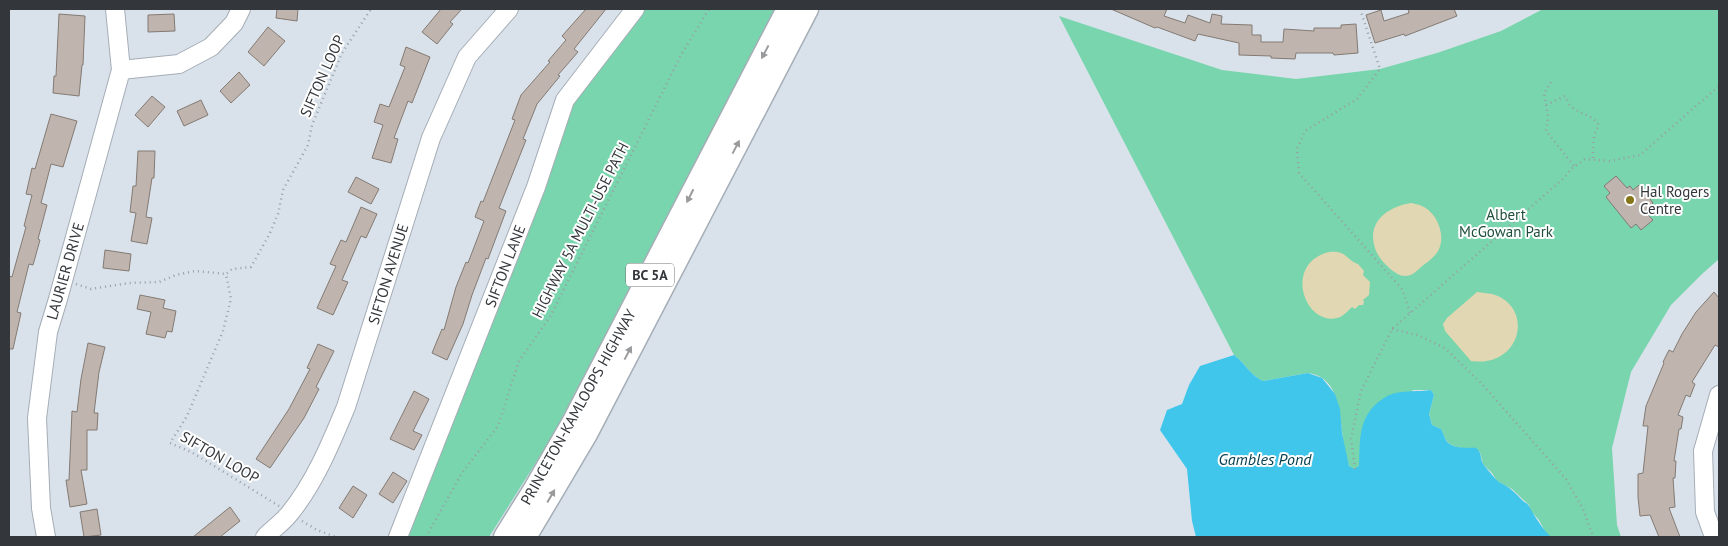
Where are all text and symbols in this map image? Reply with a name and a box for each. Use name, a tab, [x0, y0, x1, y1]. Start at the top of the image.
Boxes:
street label: SIFTON LOOP	[295, 32, 349, 120]
one-way arrow	[761, 45, 769, 59]
street label: HIGHWAY 5A MULTI-USE PATH	[527, 139, 633, 321]
one-way arrow	[732, 140, 740, 154]
place label: Hal Rogers Centre	[1640, 182, 1709, 218]
one-way arrow	[686, 189, 695, 203]
marker: Hal Rogers Centre	[1624, 194, 1636, 206]
park label: Albert McGowan Park	[1459, 205, 1554, 241]
street label: LAURIER DRIVE	[42, 220, 88, 322]
street label: SIFTON AVENUE	[364, 221, 412, 327]
street label: SIFTON LANE	[481, 222, 529, 310]
road number: BC 5A	[626, 264, 674, 286]
street label: PRINCETON-KAMLOOPS HIGHWAY	[516, 305, 640, 508]
one-way arrow	[624, 346, 632, 360]
street label: SIFTON LOOP	[177, 427, 263, 487]
water label: Gambles Pond	[1219, 449, 1312, 469]
one-way arrow	[546, 489, 555, 502]

